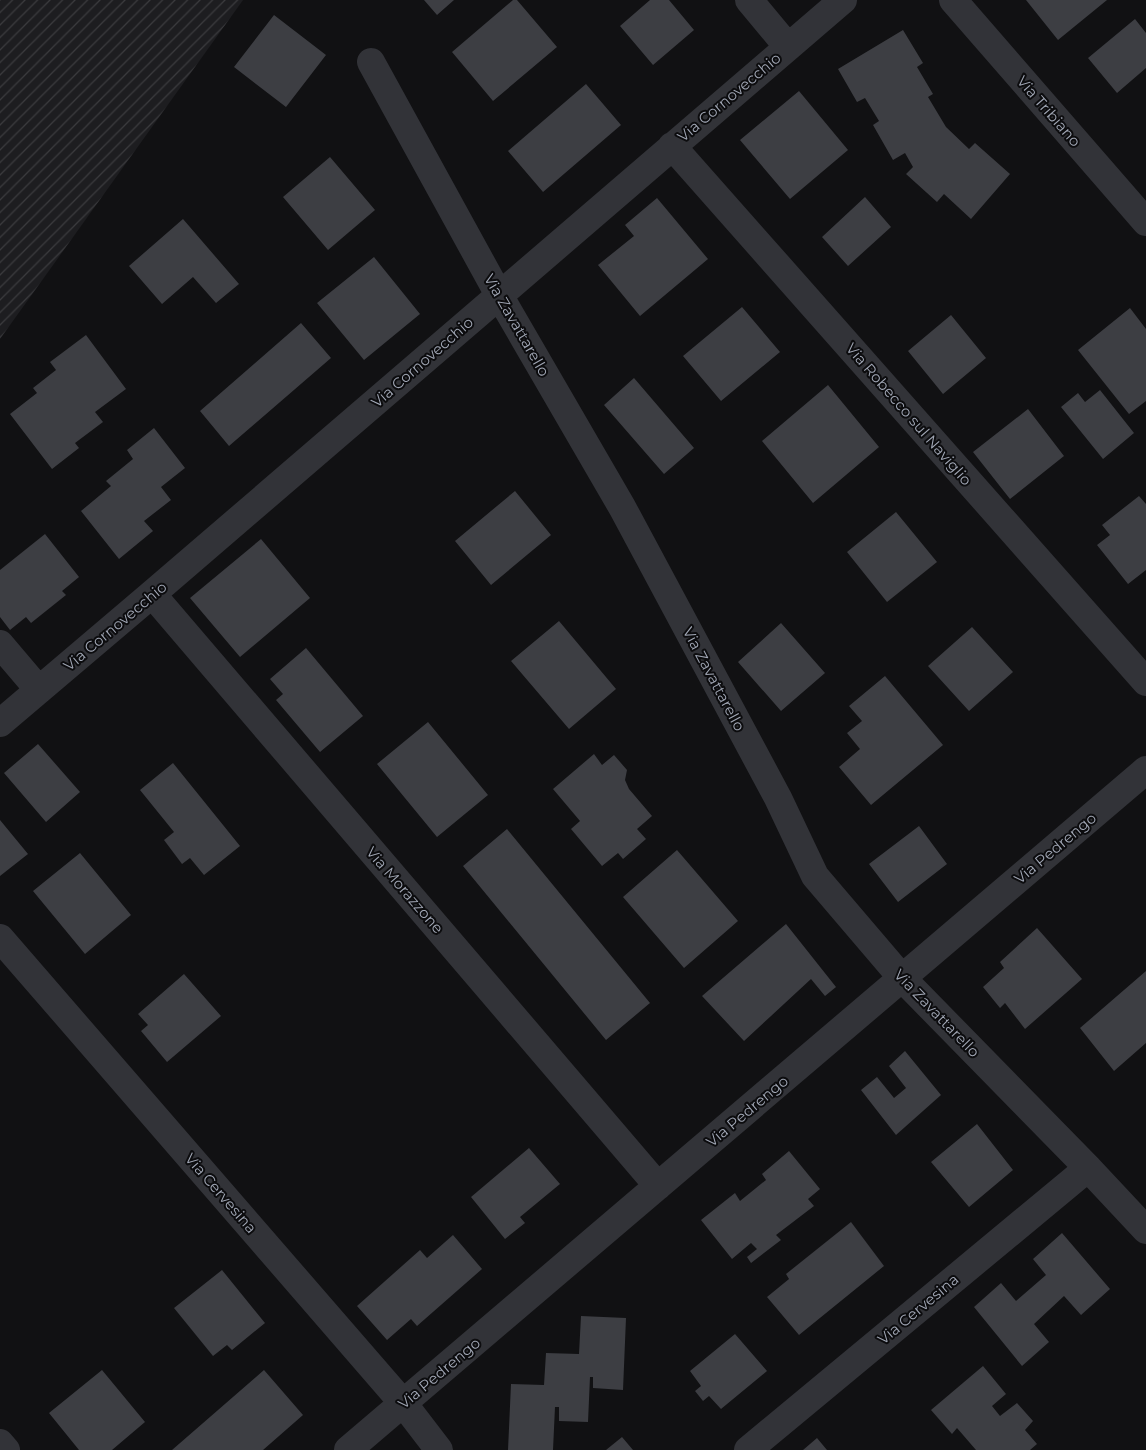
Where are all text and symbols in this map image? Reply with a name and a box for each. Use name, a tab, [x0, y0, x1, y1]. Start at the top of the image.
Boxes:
street label: Via Cornovecchio	[673, 48, 785, 146]
street label: Via Tribiano	[1013, 72, 1085, 150]
street label: Via Zavattarello	[480, 270, 554, 380]
street label: Via Cornovecchio	[367, 312, 477, 412]
street label: Via Robecco sul Naviglio	[842, 339, 976, 489]
street label: Via Cornovecchio	[59, 577, 171, 675]
street label: Via Zavattarello	[679, 624, 749, 734]
street label: Via Pedrengo	[1010, 808, 1100, 888]
street label: Via Morazzone	[362, 843, 448, 937]
street label: Via Zavattarello	[890, 965, 984, 1061]
street label: Via Pedrengo	[702, 1071, 792, 1151]
street label: Via Cervesina	[181, 1149, 261, 1237]
street label: Via Cervesina	[874, 1270, 962, 1348]
street label: Via Pedrengo	[394, 1333, 484, 1413]

